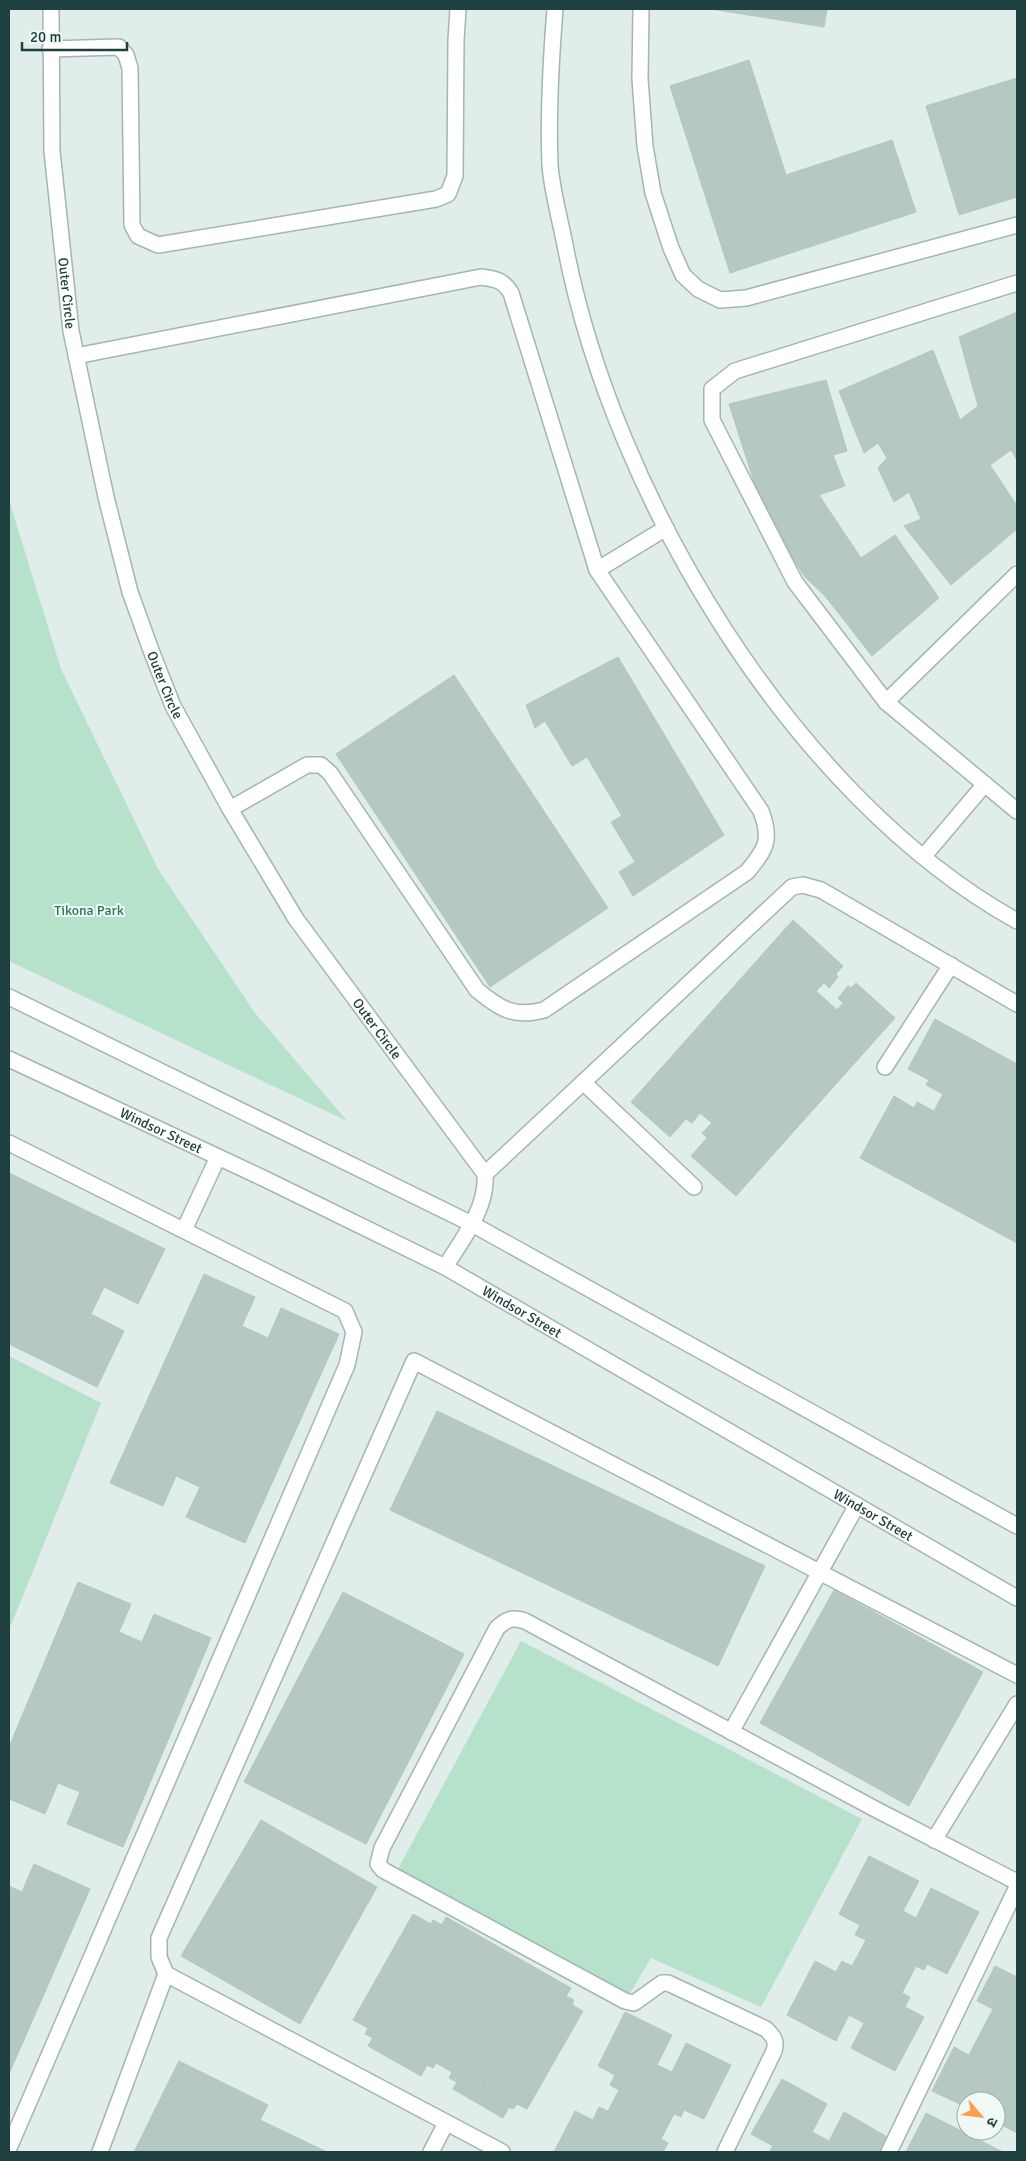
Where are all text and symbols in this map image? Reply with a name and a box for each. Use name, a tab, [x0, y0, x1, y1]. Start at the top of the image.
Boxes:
scale bar	[22, 20, 128, 52]
text: 20 m	[30, 28, 61, 46]
street label: Outer Circle	[55, 257, 79, 330]
street label: Outer Circle	[144, 649, 187, 722]
park label: Tikona Park	[54, 902, 124, 919]
street label: Outer Circle	[349, 995, 405, 1063]
street label: Windsor Street	[117, 1104, 205, 1157]
street label: Windsor Street	[479, 1282, 565, 1341]
street label: Windsor Street	[831, 1485, 916, 1545]
north arrow	[956, 2091, 1006, 2141]
text: उ	[982, 2114, 1001, 2130]

